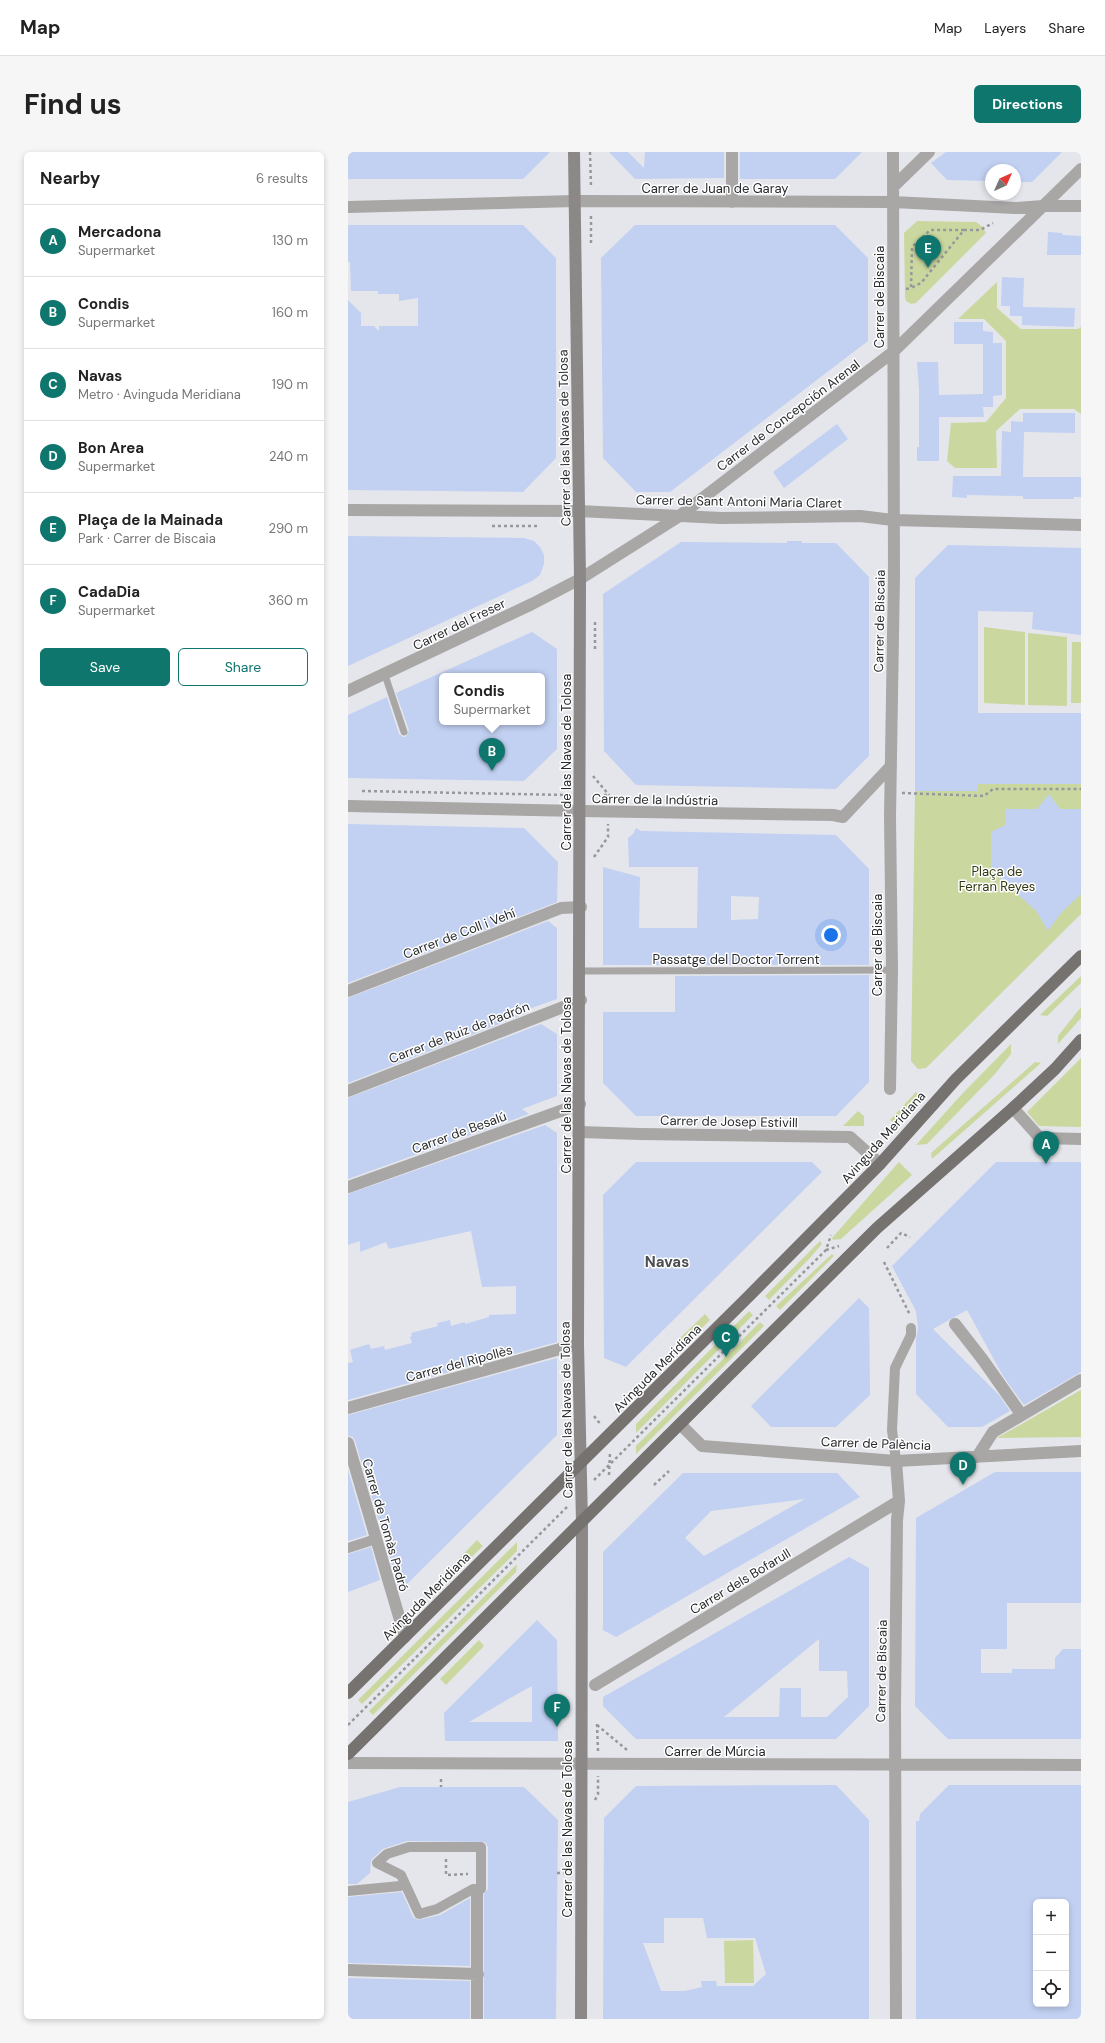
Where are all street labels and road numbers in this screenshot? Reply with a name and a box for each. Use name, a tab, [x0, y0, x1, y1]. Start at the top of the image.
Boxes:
street label: Carrer de Juan de Garay	[641, 180, 789, 197]
street label: Carrer de Biscaia	[871, 246, 888, 348]
street label: Carrer de las Navas de Tolosa	[554, 349, 575, 527]
street label: Carrer de Concepción Arenal	[713, 356, 863, 475]
street label: Carrer de Sant Antoni Maria Claret	[636, 491, 842, 512]
street label: Carrer de Biscaia	[870, 570, 889, 672]
street label: Carrer del Freser	[410, 595, 508, 654]
street label: Carrer de las Navas de Tolosa	[558, 674, 575, 850]
street label: Carrer de la Indústria	[592, 790, 718, 809]
street label: Carrer de Biscaia	[869, 894, 886, 996]
street label: Carrer de Coll i Vehí	[401, 904, 518, 963]
street label: Passatge del Doctor Torrent	[652, 951, 820, 968]
street label: Carrer de las Navas de Tolosa	[558, 997, 575, 1173]
street label: Carrer de Ruiz de Padrón	[386, 998, 532, 1067]
street label: Avinguda Meridiana	[838, 1088, 929, 1187]
street label: Carrer de Besalú	[409, 1107, 509, 1157]
street label: Carrer de Josep Estivill	[660, 1112, 798, 1131]
street label: Carrer de las Navas de Tolosa	[556, 1321, 577, 1499]
street label: Avinguda Meridiana	[610, 1321, 705, 1416]
street label: Carrer del Ripollès	[404, 1341, 514, 1386]
street label: Carrer de Palència	[821, 1433, 931, 1454]
street label: Carrer de Tomàs Padró	[358, 1457, 413, 1594]
street label: Carrer dels Bofarull	[687, 1545, 794, 1618]
street label: Avinguda Meridiana	[379, 1549, 474, 1644]
street label: Carrer de Biscaia	[872, 1620, 891, 1722]
street label: Carrer de las Navas de Tolosa	[559, 1741, 576, 1917]
street label: Carrer de Múrcia	[665, 1743, 765, 1760]

